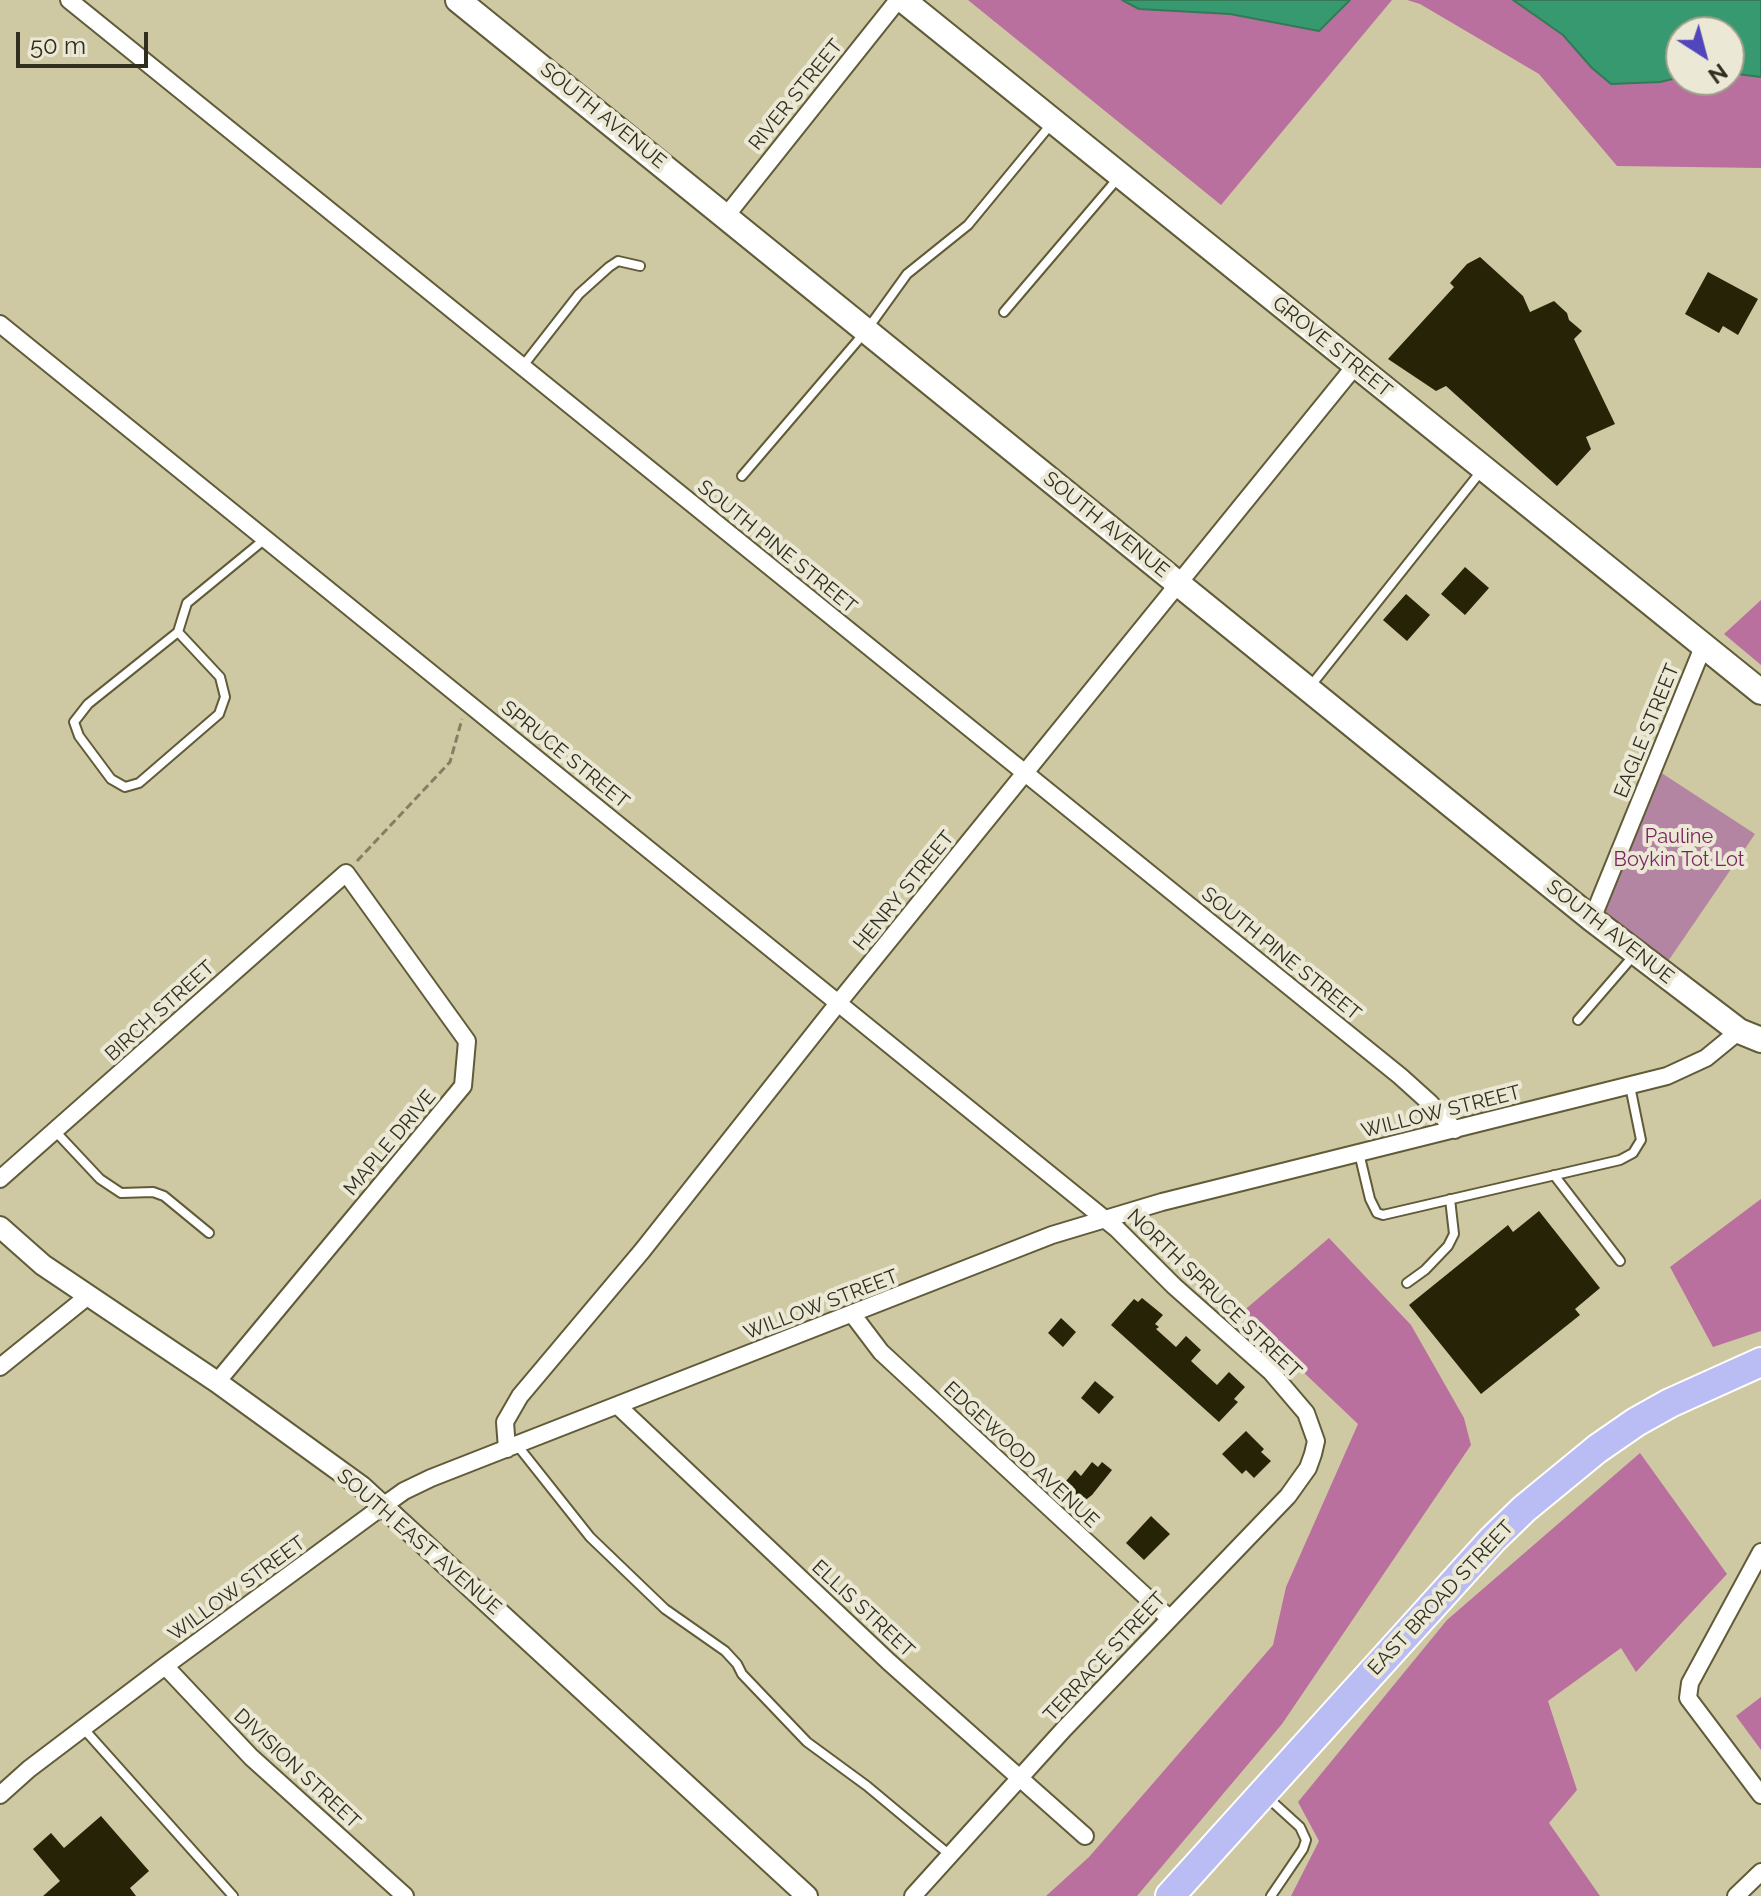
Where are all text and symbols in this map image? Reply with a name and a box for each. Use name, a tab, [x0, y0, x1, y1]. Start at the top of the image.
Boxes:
scale bar	[20, 16, 152, 66]
north arrow	[1665, 16, 1745, 96]
text: 50 m	[30, 31, 86, 60]
street label: RIVER STREET	[744, 35, 848, 155]
street label: SOUTH AVENUE	[535, 58, 671, 174]
text: N	[1704, 58, 1732, 89]
street label: GROVE STREET	[1267, 292, 1397, 402]
street label: SOUTH AVENUE	[1038, 467, 1174, 583]
street label: SOUTH PINE STREET	[692, 475, 862, 619]
street label: EAGLE STREET	[1609, 661, 1685, 801]
street label: SPRUCE STREET	[496, 696, 634, 814]
park label: Pauline Boykin Tot Lot	[1614, 825, 1744, 872]
street label: HENRY STREET	[848, 826, 960, 956]
street label: SOUTH AVENUE	[1541, 875, 1679, 989]
street label: SOUTH PINE STREET	[1196, 882, 1366, 1026]
street label: BIRCH STREET	[100, 956, 220, 1066]
street label: WILLOW STREET	[1359, 1081, 1523, 1143]
street label: MAPLE DRIVE	[339, 1085, 441, 1201]
street label: NORTH SPRUCE STREET	[1122, 1204, 1306, 1384]
street label: WILLOW STREET	[741, 1265, 901, 1345]
street label: EDGEWOOD AVENUE	[938, 1377, 1104, 1533]
street label: SOUTH EAST AVENUE	[332, 1464, 506, 1620]
street label: EAST BROAD STREET	[1363, 1516, 1519, 1680]
street label: WILLOW STREET	[164, 1531, 310, 1647]
street label: ELLIS STREET	[807, 1555, 919, 1663]
street label: TERRACE STREET	[1039, 1587, 1171, 1727]
street label: DIVISION STREET	[229, 1704, 365, 1834]

